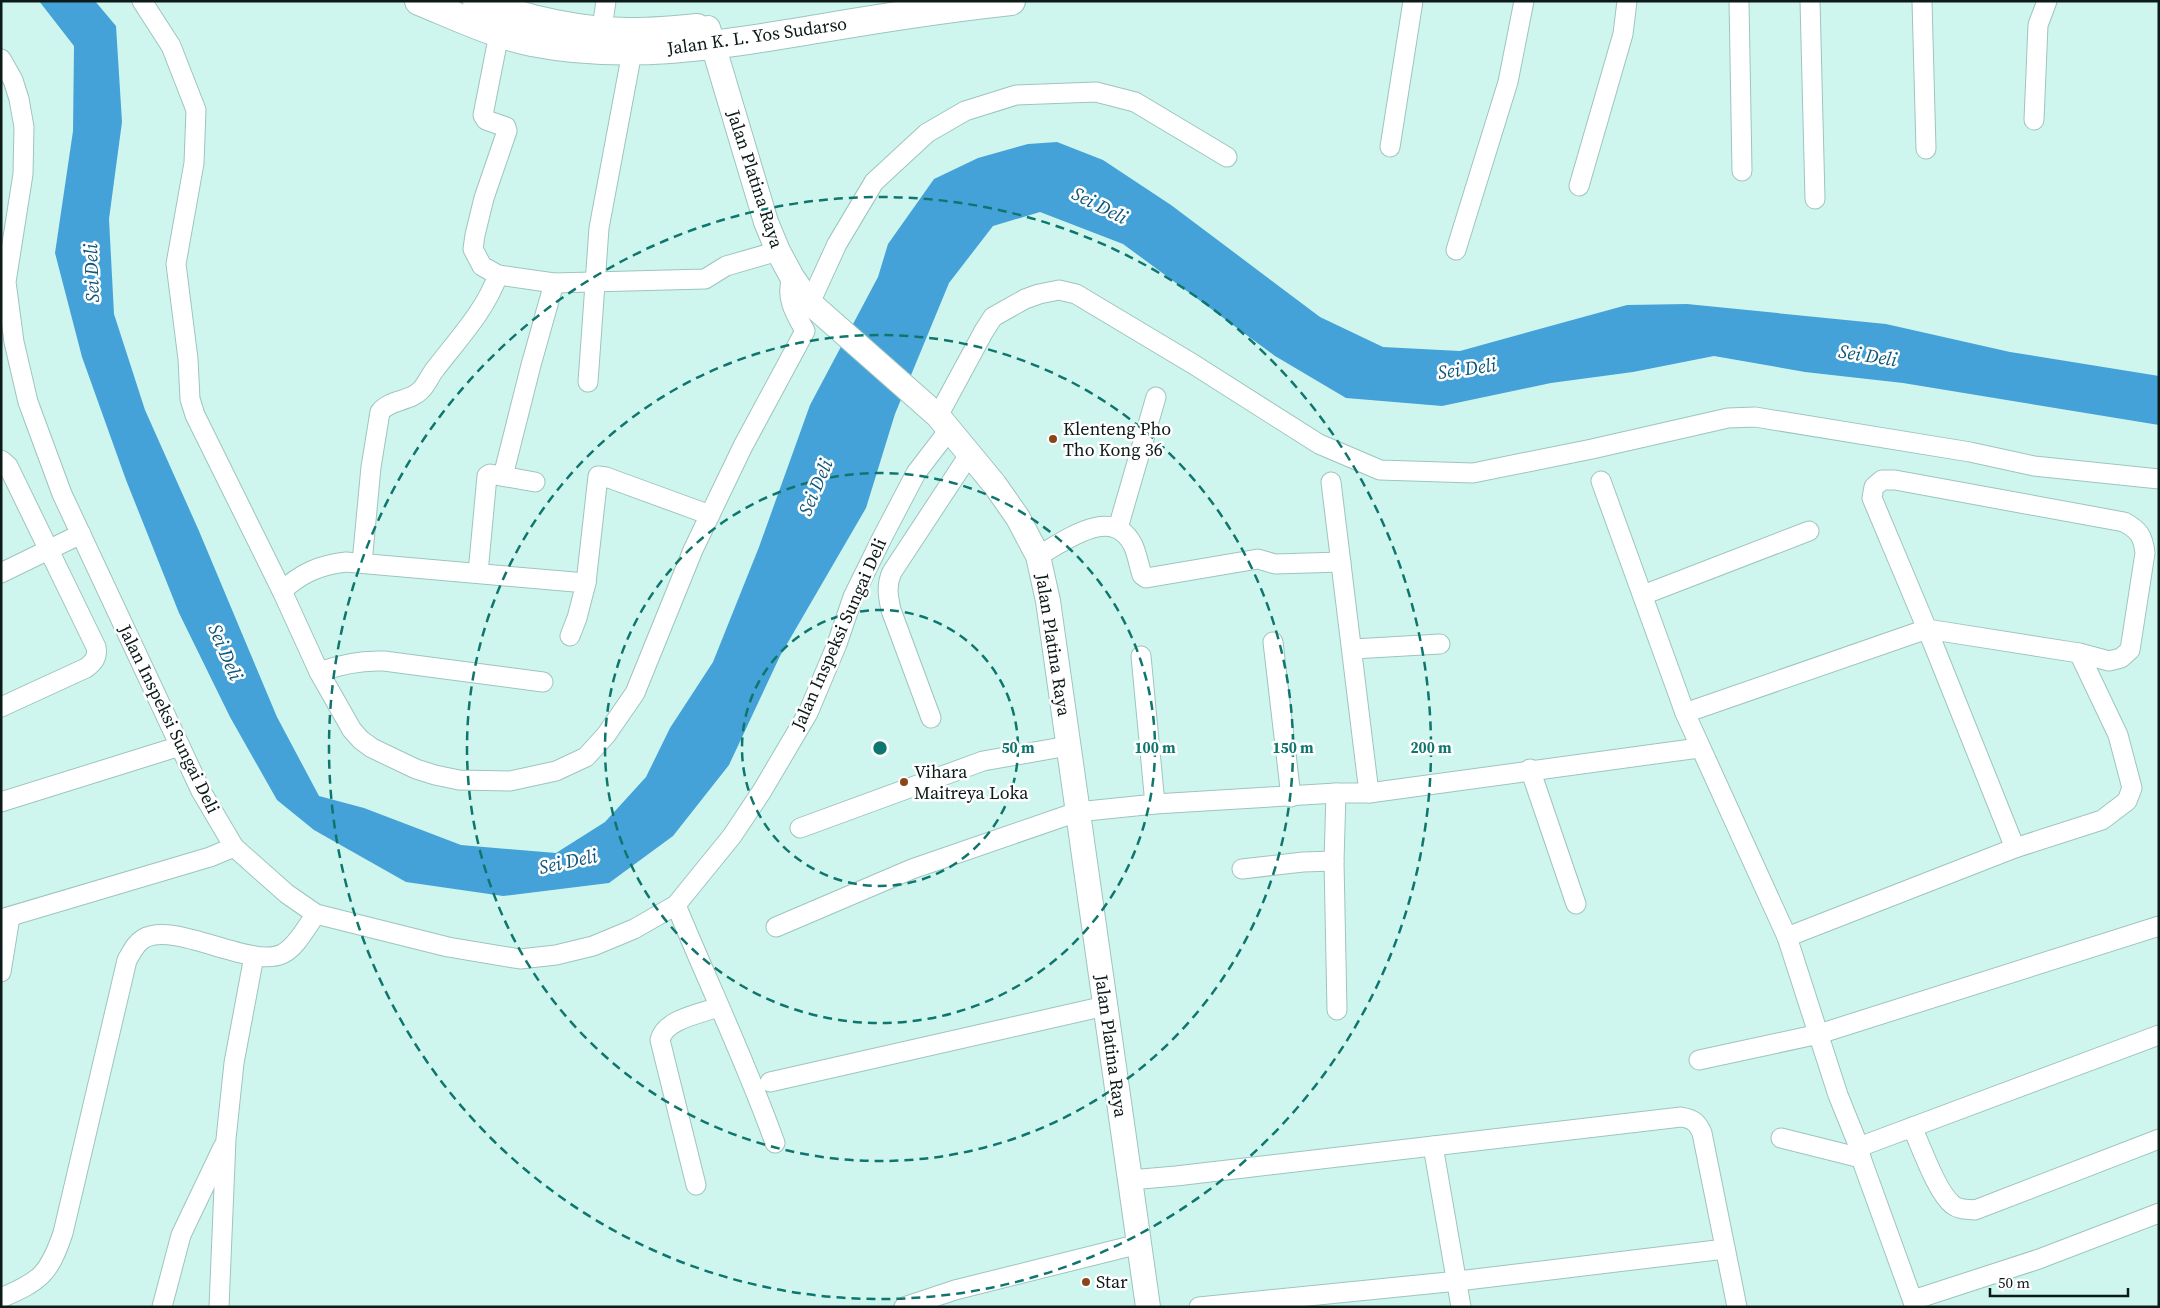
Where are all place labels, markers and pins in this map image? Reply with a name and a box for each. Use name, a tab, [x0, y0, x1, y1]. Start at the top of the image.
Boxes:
place label: Klenteng Pho Tho Kong 36	[1063, 416, 1171, 462]
marker: Klenteng Pho Tho Kong 36	[1047, 433, 1059, 445]
centre of rings	[871, 739, 889, 757]
place label: Vihara Maitreya Loka	[914, 759, 1029, 805]
marker: Vihara Maitreya Loka	[898, 776, 910, 788]
place label: Star	[1096, 1269, 1128, 1294]
marker: Star	[1080, 1276, 1092, 1288]

